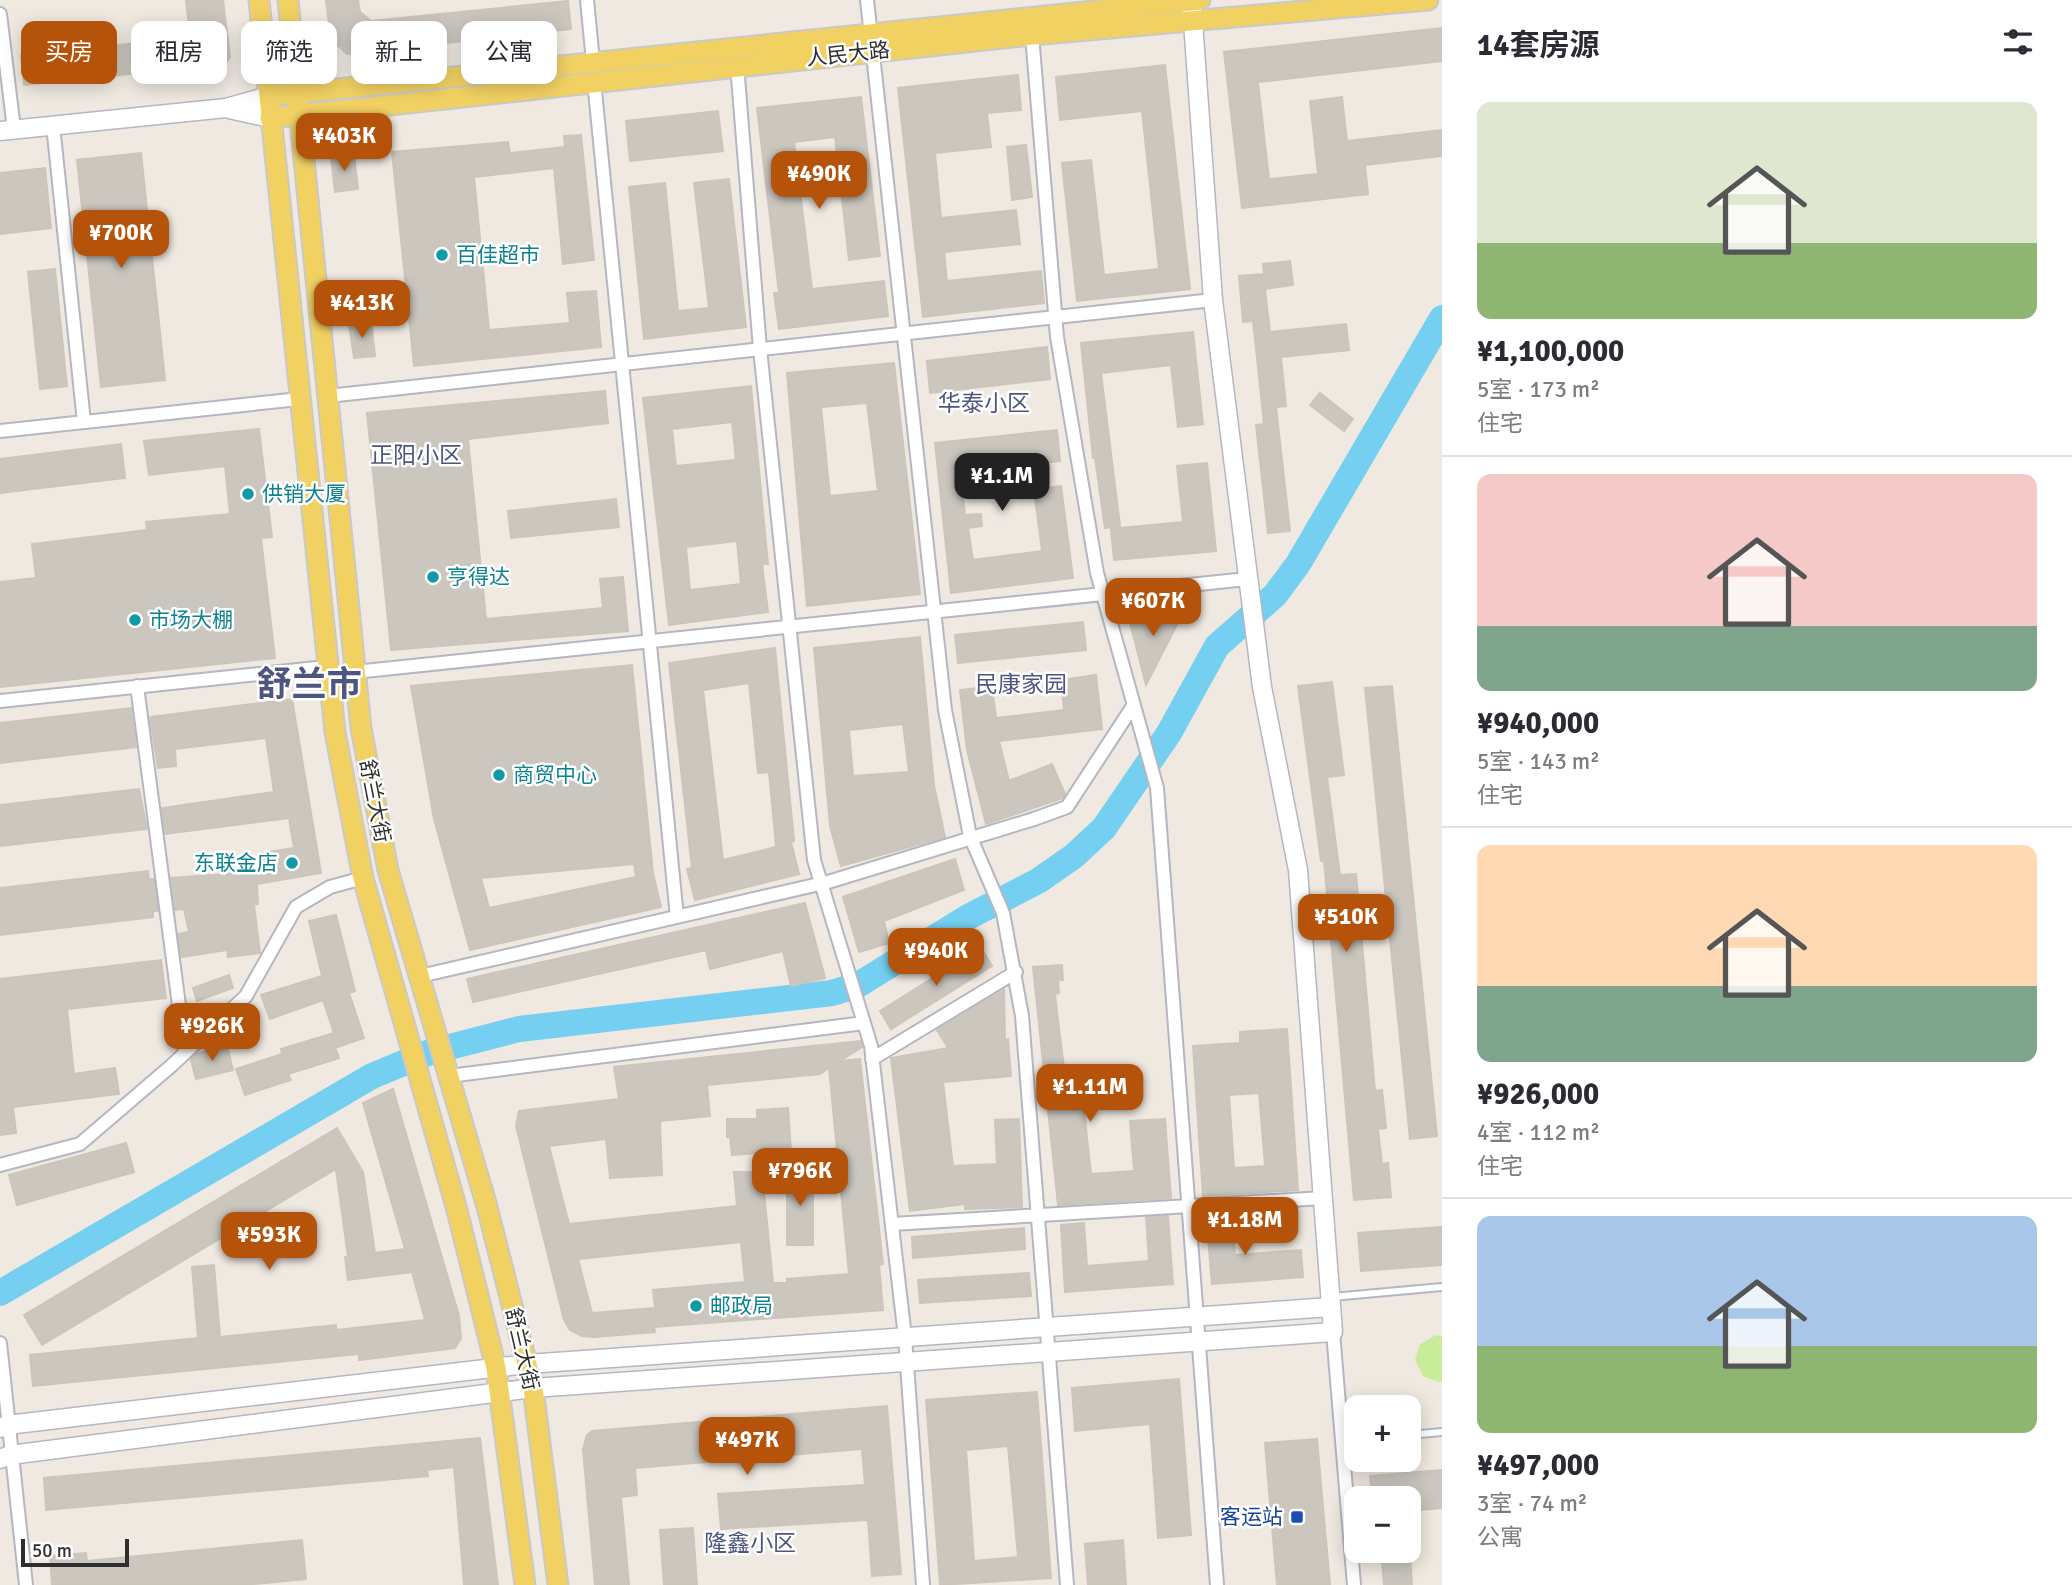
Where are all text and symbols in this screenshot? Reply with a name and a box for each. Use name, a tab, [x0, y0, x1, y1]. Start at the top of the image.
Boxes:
chip: 买房	[21, 21, 117, 84]
chip: 租房	[131, 21, 227, 84]
chip: 筛选	[241, 21, 337, 84]
chip: 新上	[351, 21, 447, 84]
chip: 公寓	[461, 21, 557, 84]
icon: filters	[1999, 23, 2037, 61]
text: 14套房源	[1477, 27, 1599, 64]
street label: 人民大路	[805, 37, 891, 71]
pin: ¥403K	[295, 114, 393, 173]
text: ¥403K	[312, 121, 376, 150]
icon: home	[1694, 147, 1820, 273]
pin: ¥490K	[770, 152, 868, 211]
text: ¥490K	[787, 159, 851, 188]
pin: ¥700K	[72, 210, 170, 270]
text: ¥700K	[89, 218, 153, 247]
place label: 百佳超市	[456, 242, 540, 268]
marker: 百佳超市	[434, 247, 450, 263]
pin: ¥413K	[313, 280, 411, 340]
text: ¥413K	[330, 288, 394, 317]
text: ¥1,100,000	[1477, 333, 1624, 370]
text: 5室 · 173 m²	[1477, 375, 1600, 404]
district label: 华泰小区	[938, 389, 1030, 418]
text: 住宅	[1477, 409, 1523, 438]
district label: 正阳小区	[370, 441, 462, 470]
pin: ¥1.1M	[953, 454, 1051, 513]
text: ¥1.1M	[970, 461, 1034, 490]
place label: 供销大厦	[262, 481, 346, 507]
marker: 供销大厦	[240, 486, 256, 502]
icon: home	[1694, 519, 1820, 645]
place label: 亨得达	[447, 564, 510, 590]
marker: 亨得达	[425, 569, 441, 585]
pin: ¥607K	[1104, 578, 1202, 638]
text: ¥607K	[1121, 586, 1185, 615]
place label: 市场大棚	[149, 607, 233, 633]
marker: 市场大棚	[127, 612, 143, 628]
district label: 舒兰市	[256, 663, 362, 706]
district label: 民康家园	[975, 670, 1067, 699]
text: ¥940,000	[1477, 705, 1599, 742]
text: 5室 · 143 m²	[1477, 747, 1600, 776]
street label: 舒兰大街	[354, 757, 396, 845]
place label: 商贸中心	[513, 762, 597, 788]
marker: 商贸中心	[491, 767, 507, 783]
text: 住宅	[1477, 781, 1523, 810]
place label: 东联金店	[194, 850, 278, 876]
marker: 东联金店	[284, 855, 300, 871]
icon: home	[1694, 890, 1820, 1016]
pin: ¥510K	[1297, 894, 1395, 954]
text: ¥510K	[1314, 902, 1378, 931]
pin: ¥940K	[887, 928, 985, 988]
text: ¥940K	[904, 936, 968, 965]
pin: ¥926K	[163, 1004, 261, 1063]
text: ¥926K	[180, 1011, 244, 1040]
pin: ¥1.11M	[1033, 1064, 1147, 1124]
text: ¥1.11M	[1052, 1072, 1128, 1101]
text: ¥926,000	[1477, 1076, 1599, 1113]
text: 4室 · 112 m²	[1477, 1118, 1600, 1147]
pin: ¥796K	[751, 1148, 849, 1208]
text: 住宅	[1477, 1152, 1523, 1181]
text: ¥796K	[768, 1156, 832, 1185]
pin: ¥1.18M	[1188, 1198, 1302, 1257]
text: ¥1.18M	[1207, 1205, 1283, 1234]
pin: ¥593K	[220, 1212, 318, 1272]
text: ¥593K	[237, 1220, 301, 1249]
icon: home	[1694, 1261, 1820, 1387]
place label: 邮政局	[710, 1293, 773, 1319]
marker: 邮政局	[688, 1298, 704, 1314]
street label: 舒兰大街	[500, 1305, 544, 1393]
map controls	[1344, 1395, 1421, 1563]
button: +	[1344, 1395, 1421, 1472]
pin: ¥497K	[698, 1418, 796, 1477]
text: ¥497K	[715, 1425, 779, 1454]
text: ¥497,000	[1477, 1447, 1599, 1484]
button: −	[1344, 1486, 1421, 1563]
text: 3室 · 74 m²	[1477, 1489, 1587, 1518]
place label: 客运站	[1220, 1504, 1283, 1530]
marker: 客运站	[1289, 1509, 1305, 1525]
text: 公寓	[1477, 1523, 1523, 1552]
district label: 隆鑫小区	[704, 1529, 796, 1558]
scale bar	[21, 1536, 130, 1568]
text: 50 m	[32, 1539, 72, 1563]

